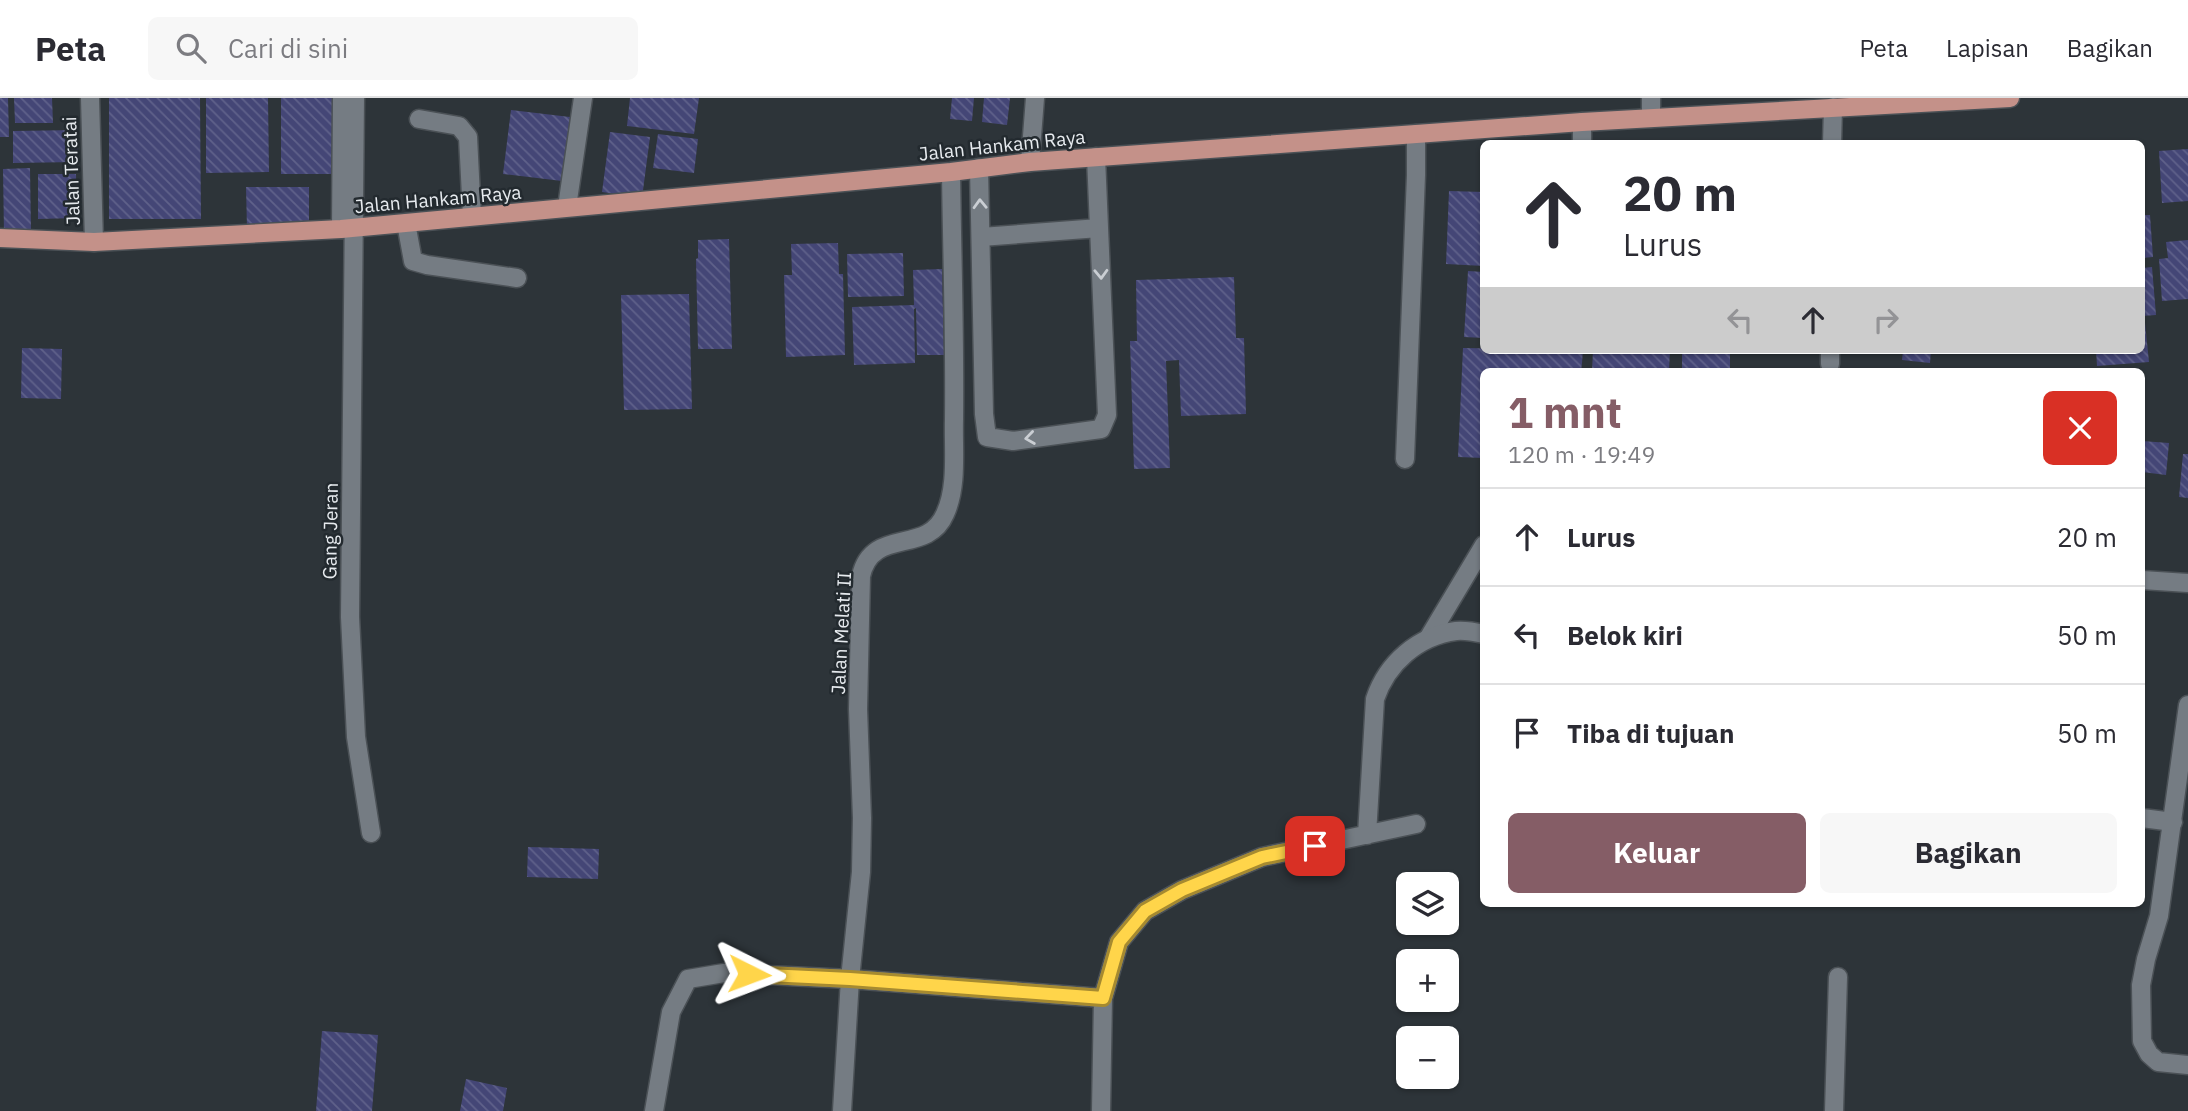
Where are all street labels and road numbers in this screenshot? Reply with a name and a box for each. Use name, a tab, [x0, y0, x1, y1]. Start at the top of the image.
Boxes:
street label: Jalan Teratai	[57, 116, 85, 226]
street label: Jalan Hankam Raya	[918, 124, 1086, 166]
street label: Jalan Hankam Raya	[354, 180, 522, 218]
street label: Gang Jeran	[317, 482, 343, 580]
street label: Jalan Melati II	[826, 571, 856, 695]

